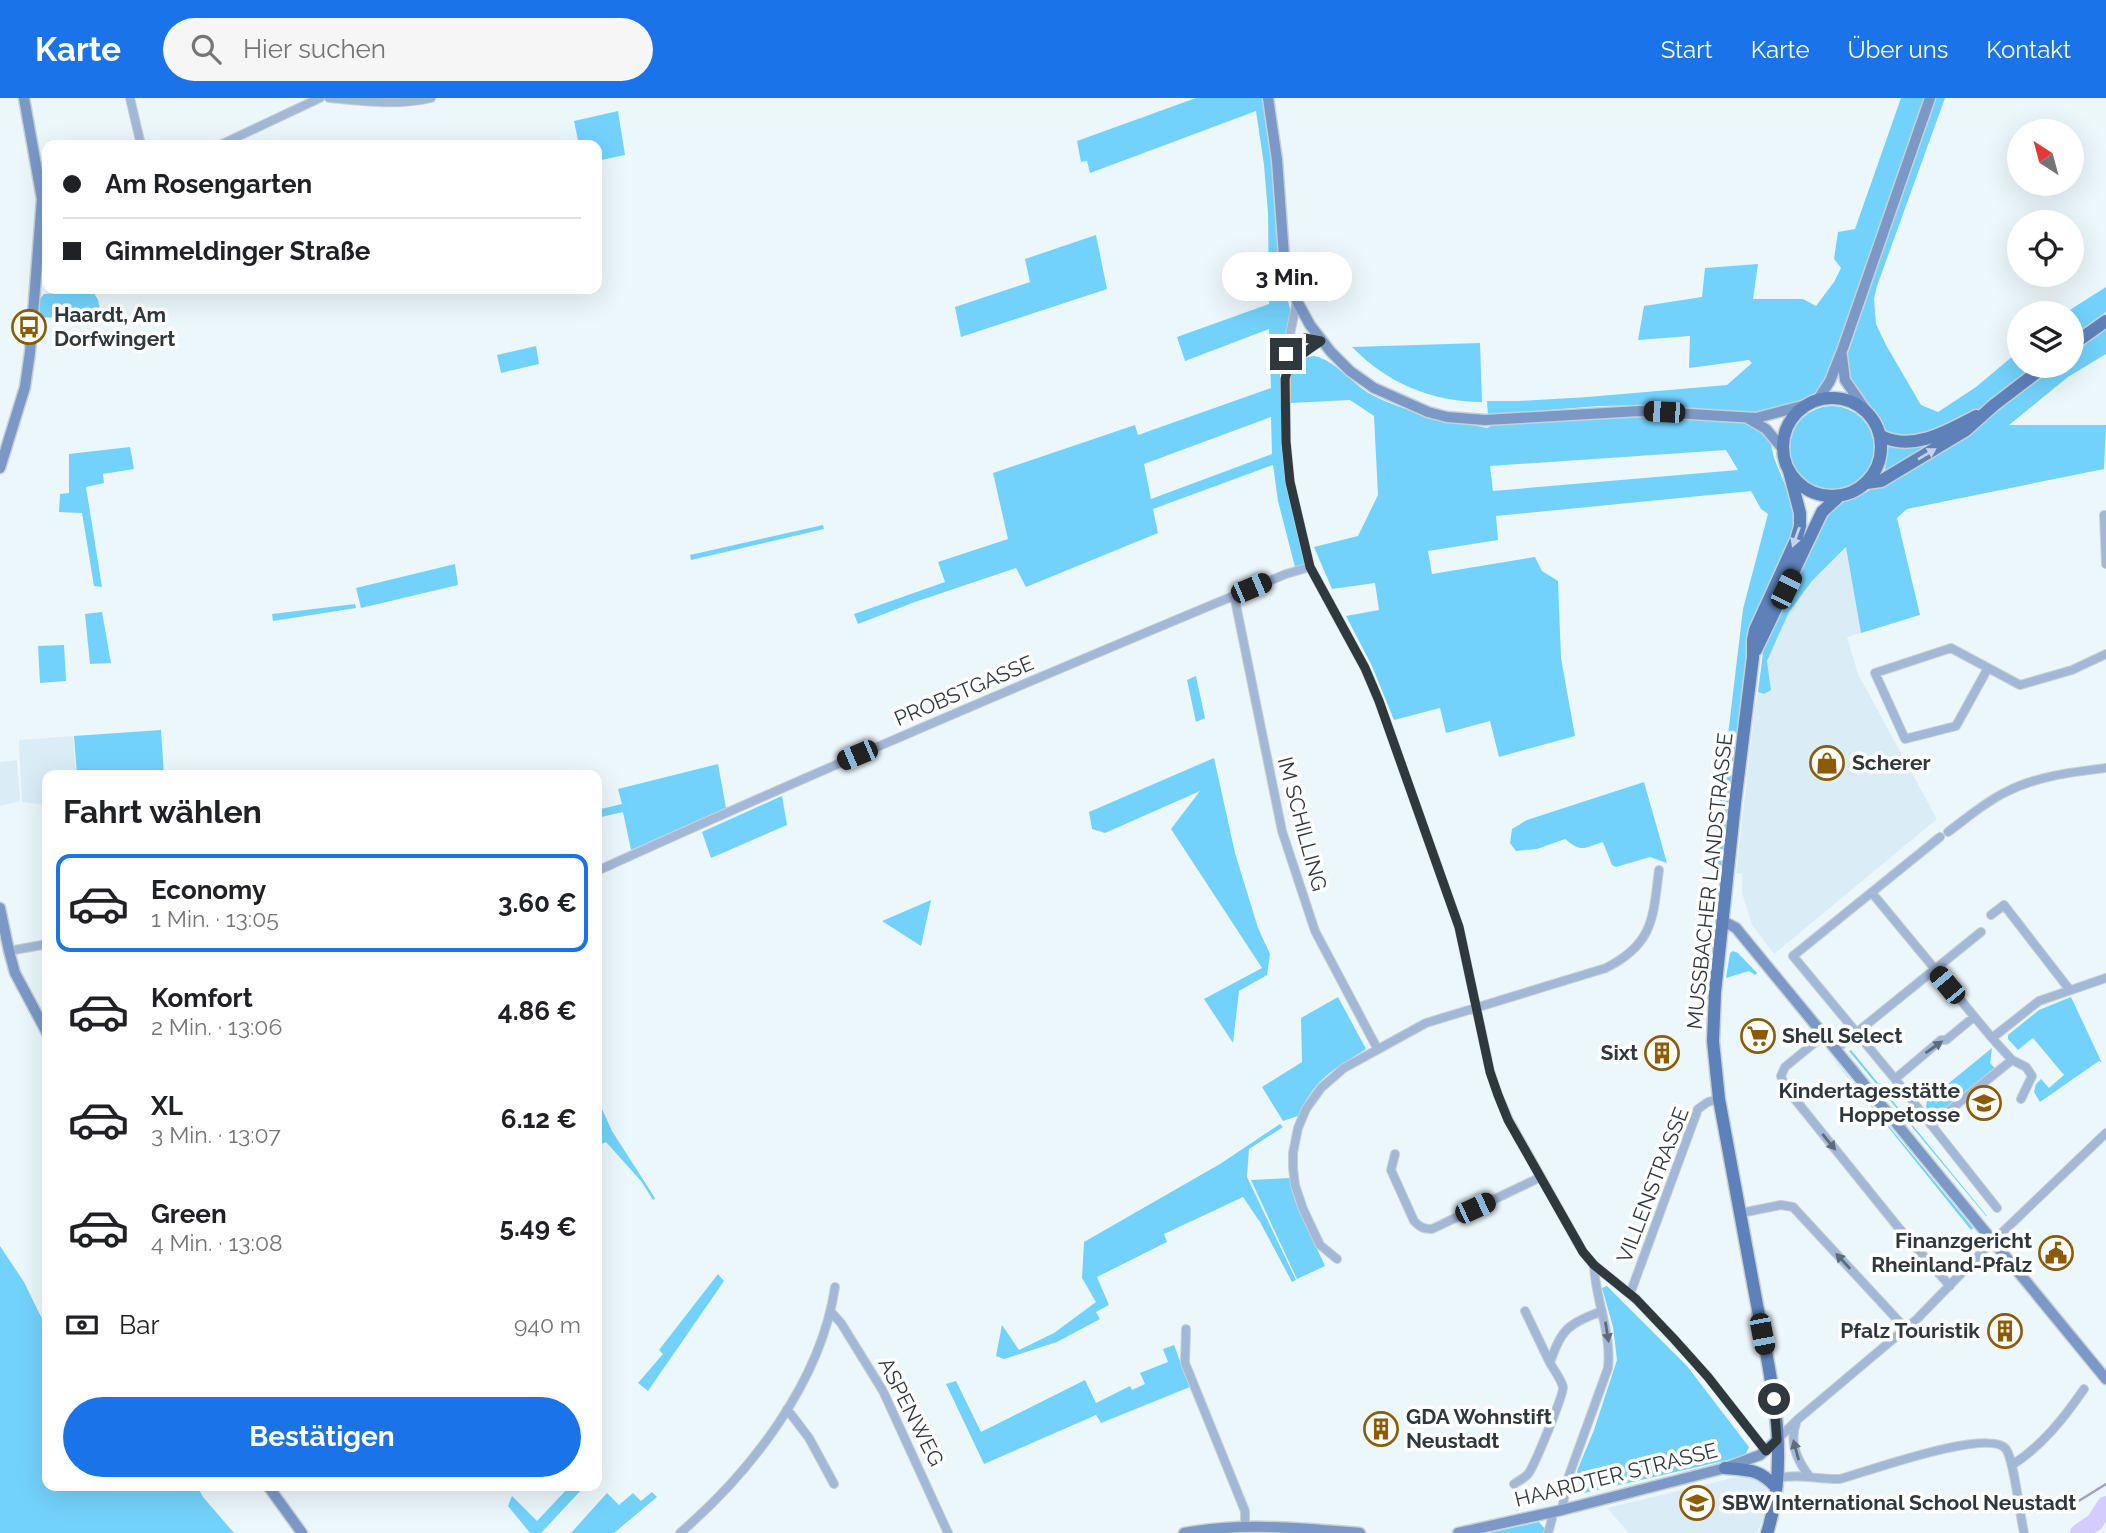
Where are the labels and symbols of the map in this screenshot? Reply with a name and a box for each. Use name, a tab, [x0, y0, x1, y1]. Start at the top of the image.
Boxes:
north arrow	[2007, 119, 2084, 196]
callout: 3 Min.	[1221, 252, 1351, 302]
place label: Haardt, Am Dorfwingert	[54, 302, 175, 351]
bus stop icon: Haardt, Am Dorfwingert	[10, 308, 48, 346]
route end	[1270, 338, 1302, 370]
car	[1643, 400, 1686, 424]
one-way arrow	[1917, 448, 1937, 460]
one-way arrow	[1790, 526, 1801, 547]
car	[1768, 566, 1805, 612]
car	[1228, 570, 1275, 606]
street label: PROBSTGASSE	[890, 650, 1037, 731]
street label: MUSSBACHER LANDSTRASSE	[1681, 731, 1738, 1030]
car	[834, 737, 881, 773]
shop icon: Scherer	[1808, 744, 1846, 782]
place label: Scherer	[1852, 750, 1931, 775]
street label: IM SCHILLING	[1273, 754, 1332, 894]
car	[1926, 962, 1969, 1008]
supermarket icon: Shell Select	[1739, 1017, 1777, 1055]
place label: Shell Select	[1782, 1023, 1902, 1048]
building icon: Sixt	[1643, 1034, 1681, 1072]
place label: Sixt	[1601, 1040, 1638, 1065]
one-way arrow	[1925, 1040, 1944, 1054]
place label: Kindertagesstätte Hoppetosse	[1778, 1078, 1960, 1127]
school or university icon: Kindertagesstätte Hoppetosse	[1965, 1084, 2003, 1122]
street label: VILLENSTRASSE	[1611, 1104, 1694, 1266]
one-way arrow	[1821, 1134, 1836, 1151]
car	[1452, 1190, 1499, 1226]
place label: Finanzgericht Rheinland-Pfalz	[1871, 1228, 2032, 1277]
public building icon: Finanzgericht Rheinland-Pfalz	[2037, 1234, 2075, 1272]
one-way arrow	[1836, 1253, 1852, 1270]
car	[1748, 1311, 1777, 1357]
building icon: Pfalz Touristik	[1986, 1312, 2024, 1350]
place label: Pfalz Touristik	[1840, 1318, 1980, 1343]
one-way arrow	[1602, 1321, 1613, 1343]
street label: ASPENWEG	[873, 1353, 949, 1470]
route start	[1758, 1383, 1790, 1415]
place label: GDA Wohnstift Neustadt	[1406, 1404, 1552, 1453]
building icon: GDA Wohnstift Neustadt	[1362, 1410, 1400, 1448]
street label: HAARDTER STRASSE	[1512, 1437, 1720, 1512]
one-way arrow	[1790, 1439, 1801, 1461]
school or university icon: SBW International School Neustadt	[1678, 1484, 1716, 1522]
place label: SBW International School Neustadt	[1722, 1490, 2076, 1515]

